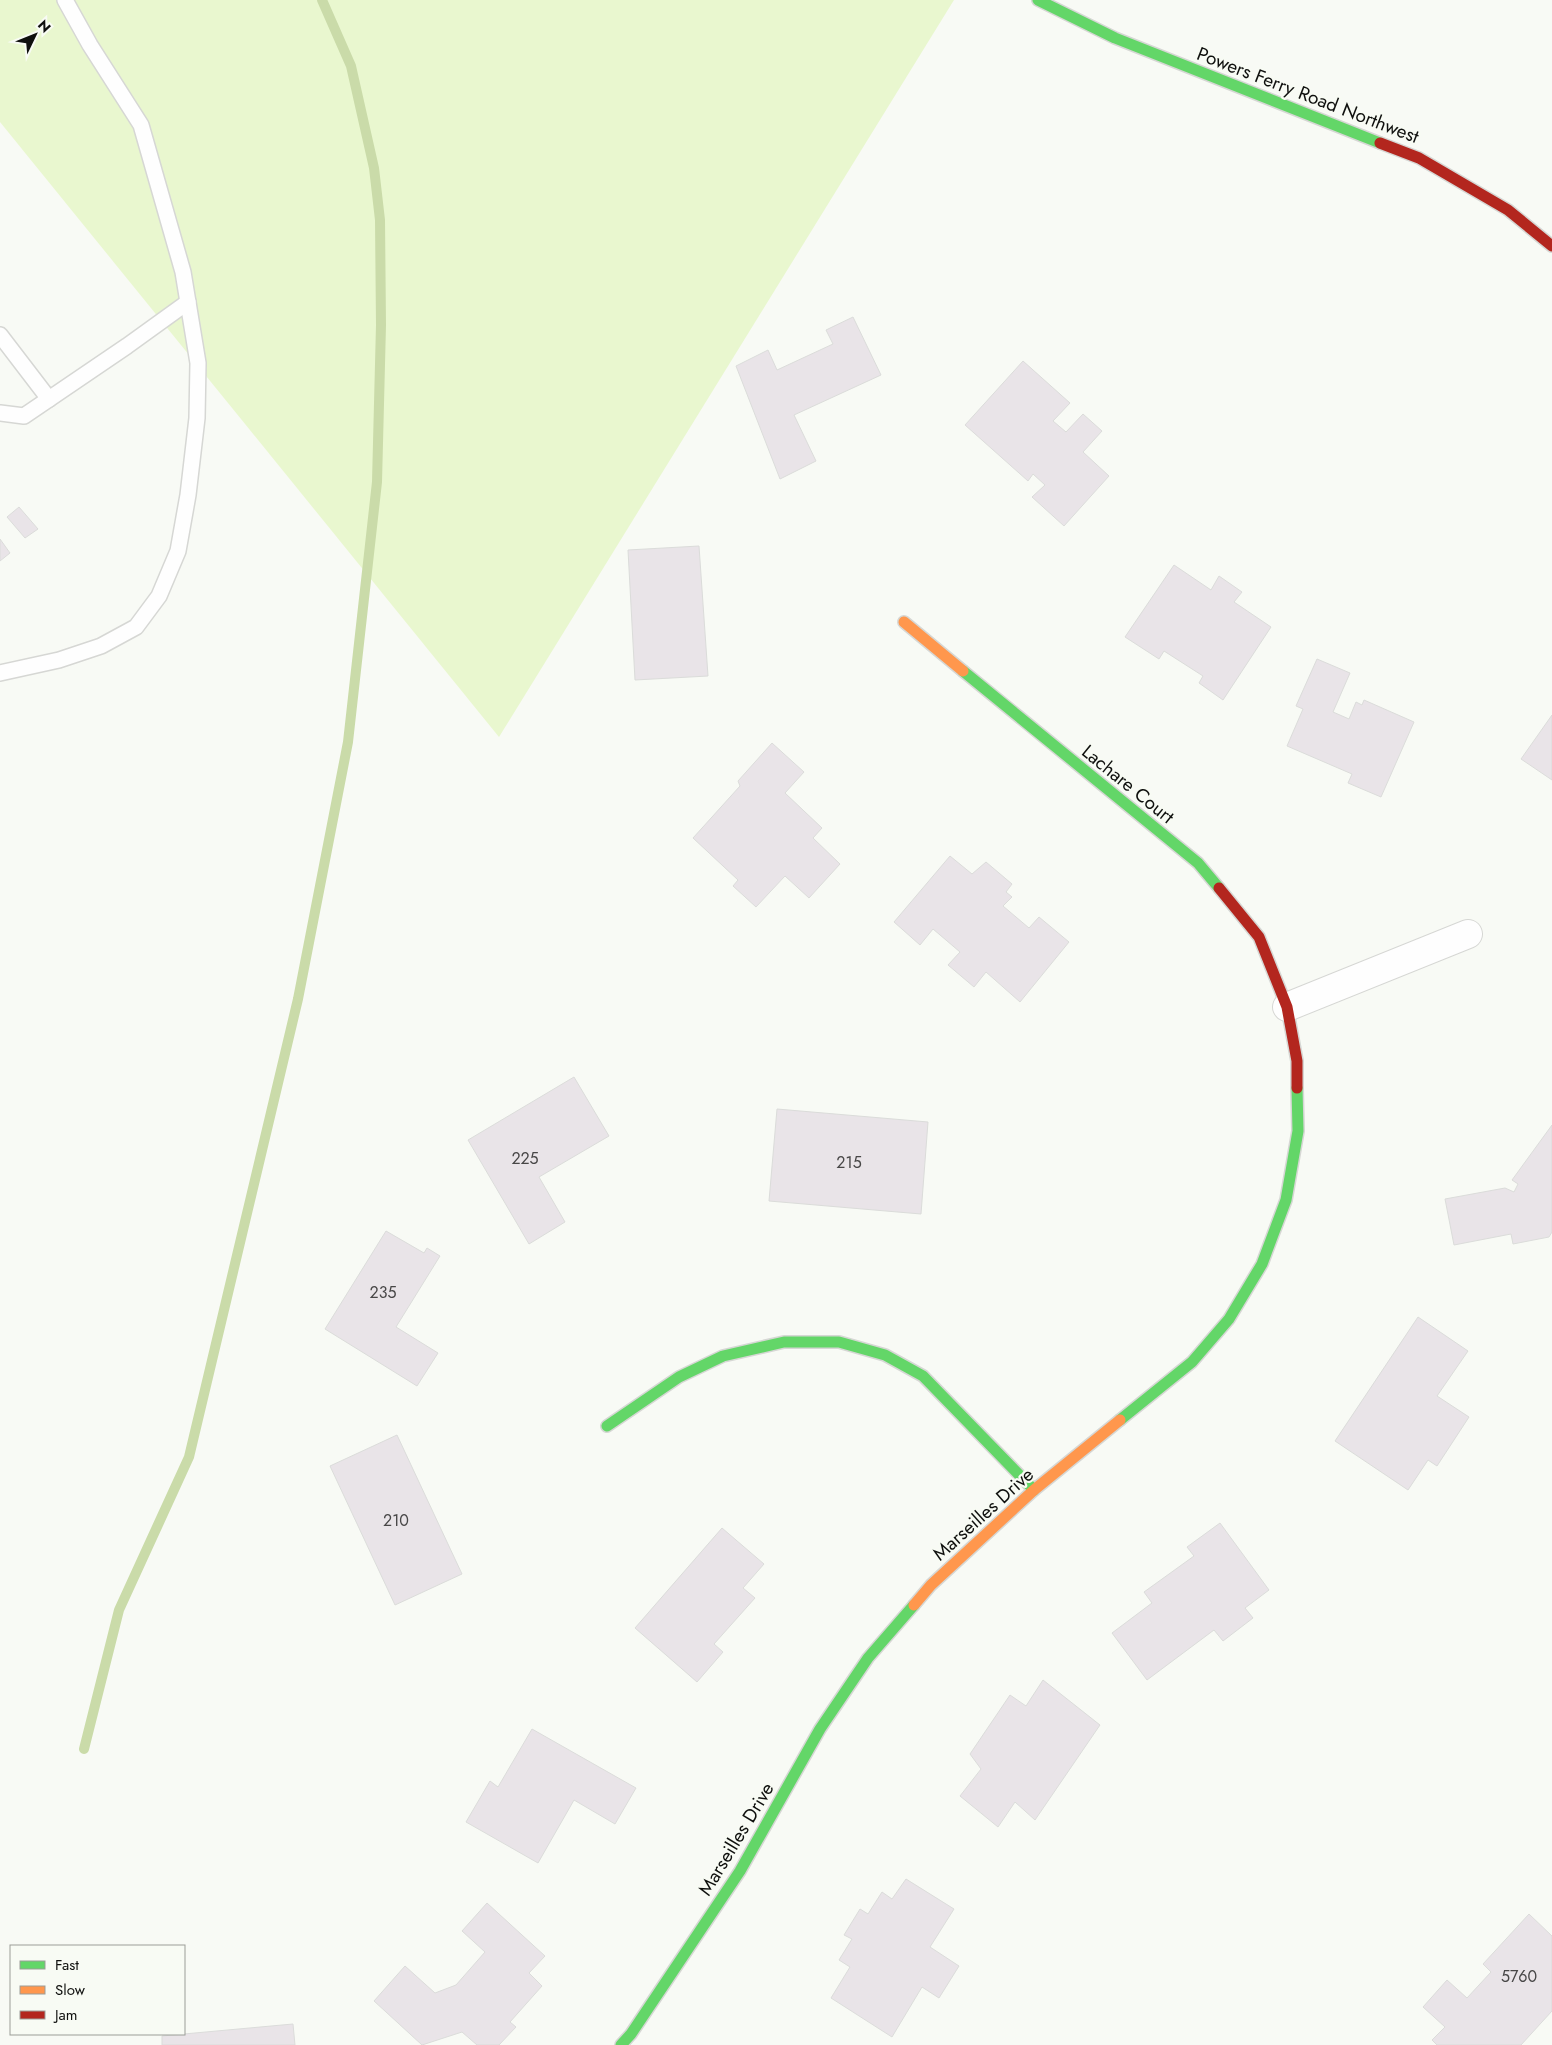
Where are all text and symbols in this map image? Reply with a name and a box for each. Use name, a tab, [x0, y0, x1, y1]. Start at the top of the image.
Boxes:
north arrow	[10, 10, 60, 60]
text: N	[33, 15, 56, 37]
street label: Powers Ferry Road Northwest	[1193, 40, 1423, 150]
street label: Lachare Court	[1076, 738, 1180, 830]
house number: 225	[511, 1147, 539, 1170]
house number: 215	[836, 1151, 862, 1174]
house number: 235	[370, 1281, 396, 1304]
street label: Marseilles Drive	[927, 1461, 1040, 1567]
house number: 210	[383, 1509, 409, 1532]
street label: Marseilles Drive	[692, 1777, 781, 1901]
legend	[10, 1945, 185, 2035]
text: Fast	[55, 1954, 79, 1976]
house number: 5760	[1501, 1965, 1537, 1988]
text: Slow	[55, 1979, 86, 2001]
text: Jam	[53, 2004, 78, 2026]

